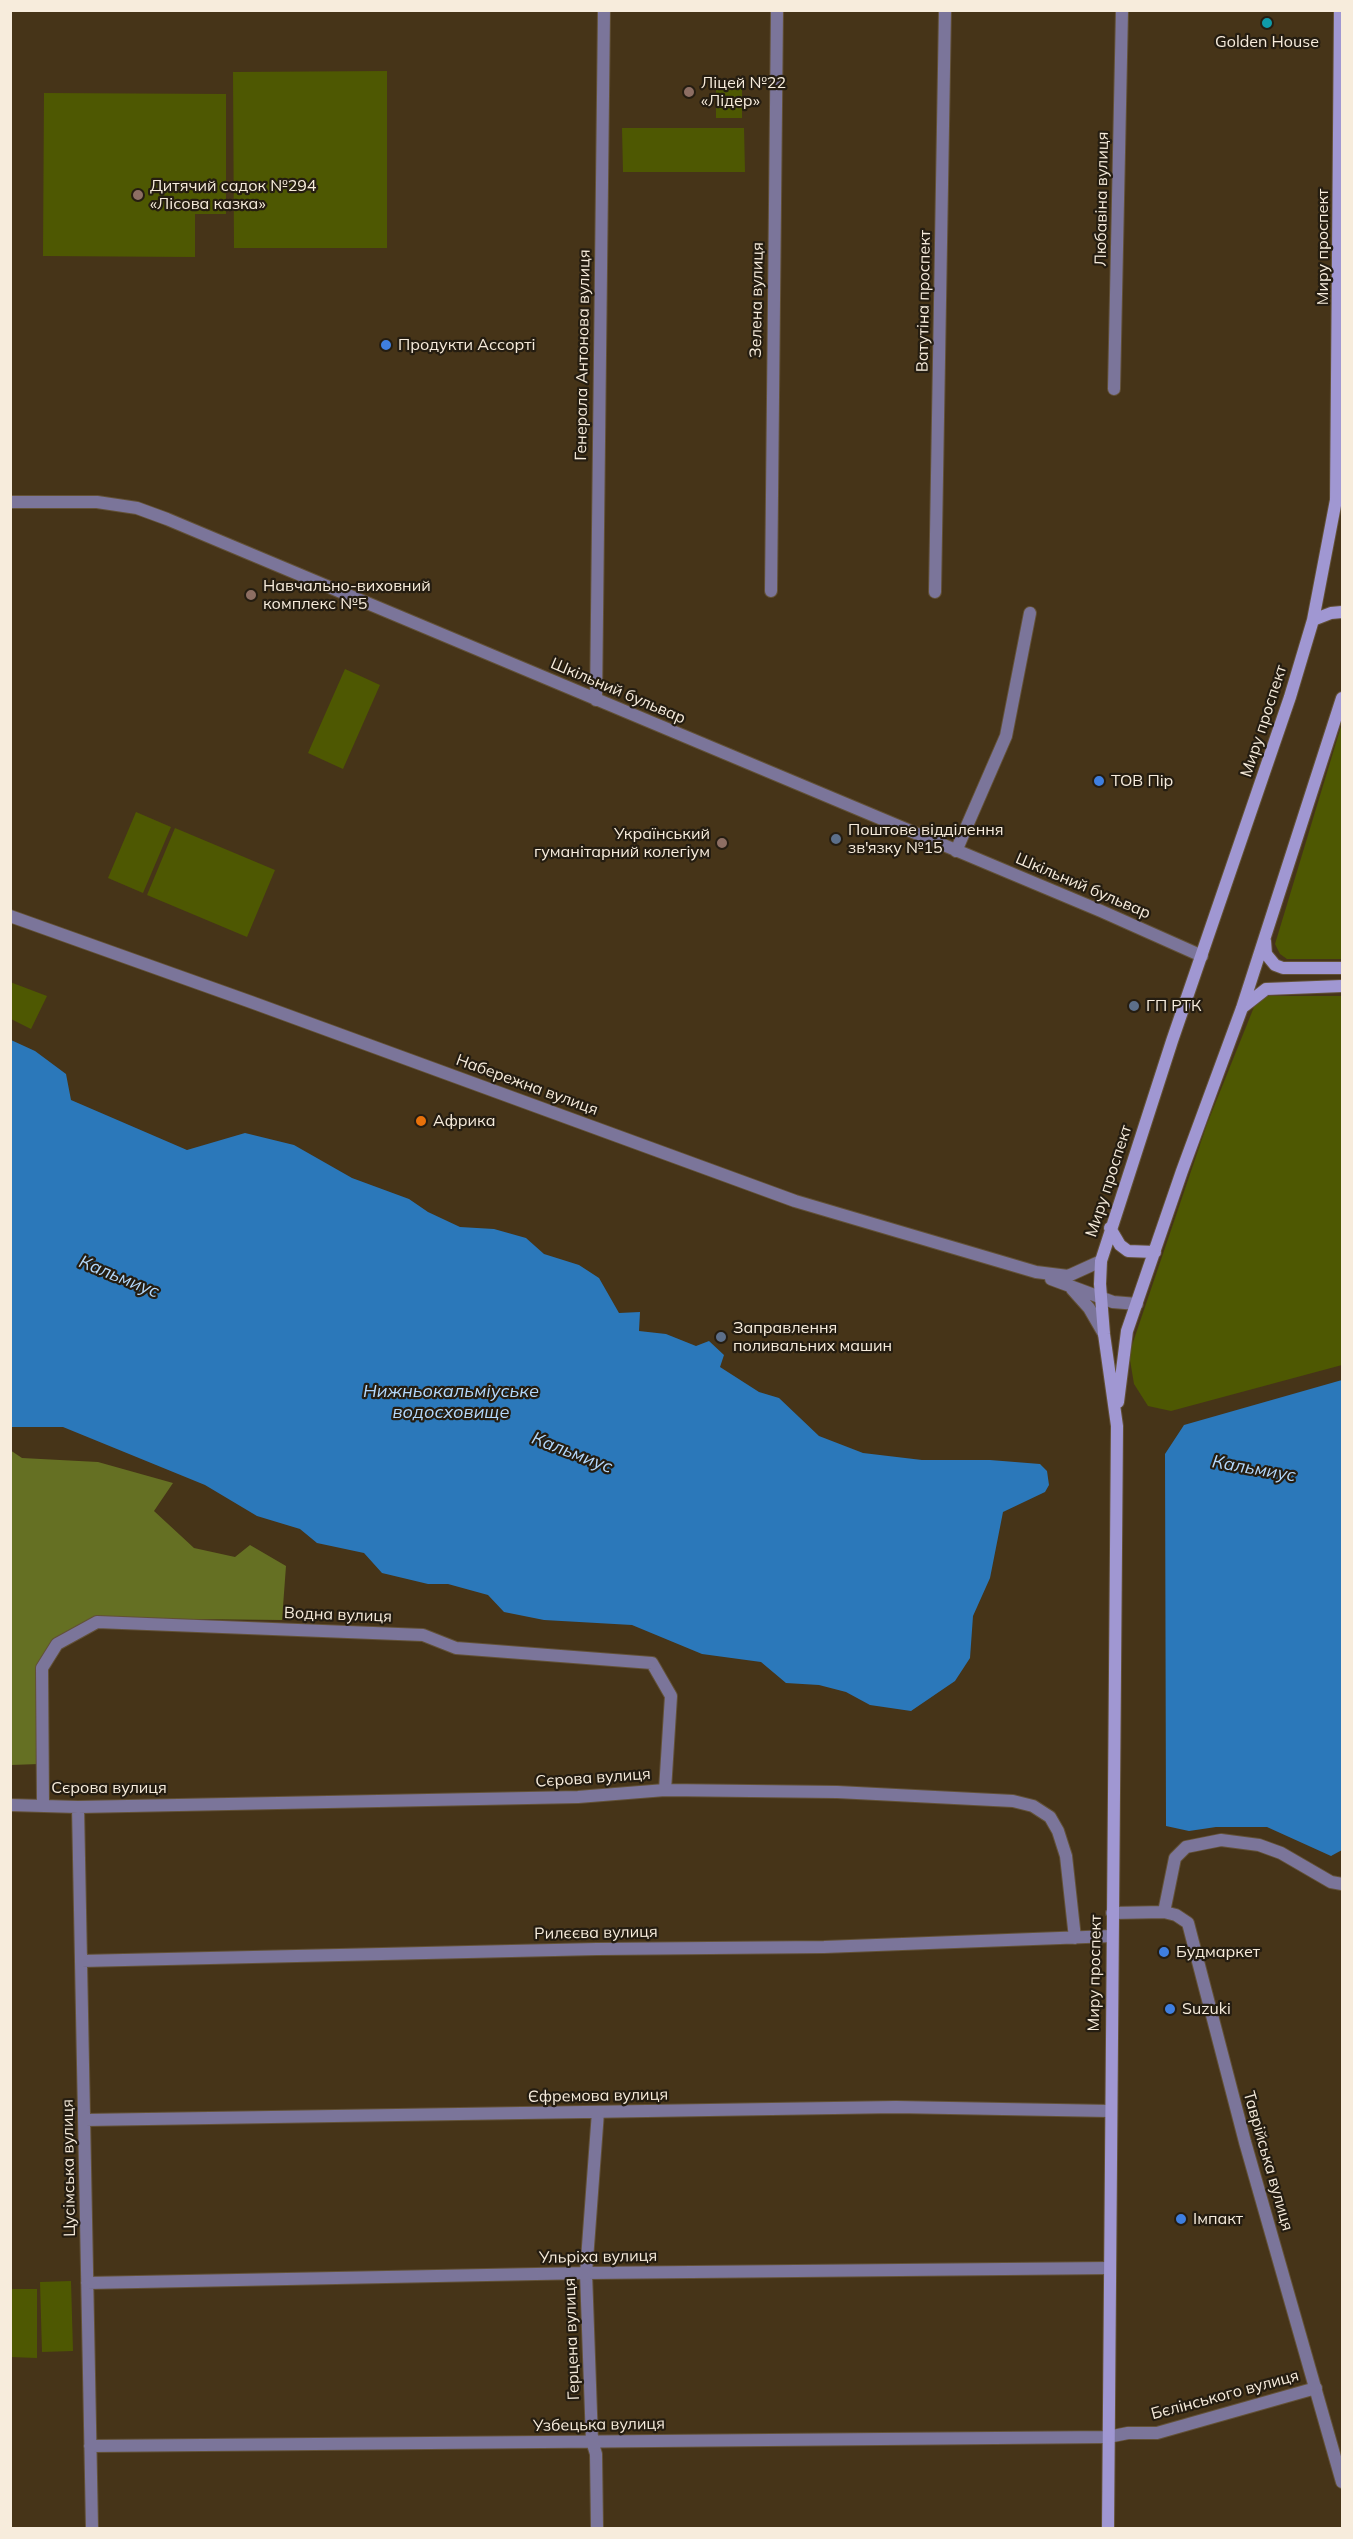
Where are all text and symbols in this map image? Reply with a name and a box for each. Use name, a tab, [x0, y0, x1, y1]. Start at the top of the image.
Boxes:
marker: Golden House	[1260, 16, 1274, 30]
place label: Golden House	[1215, 32, 1319, 52]
place label: Ліцей №22 «Лідер»	[701, 73, 786, 111]
marker: Ліцей №22 «Лідер»	[682, 85, 696, 99]
street label: Любавіна вулиця	[1091, 131, 1113, 267]
place label: Дитячий садок №294 «Лісова казка»	[150, 176, 316, 214]
marker: Дитячий садок №294 «Лісова казка»	[131, 188, 145, 202]
street label: Миру проспект	[1313, 189, 1333, 305]
street label: Ватутіна проспект	[913, 230, 935, 372]
street label: Зелена вулиця	[746, 242, 768, 358]
street label: Генерала Антонова вулиця	[572, 249, 594, 461]
place label: Продукти Ассорті	[398, 335, 535, 355]
marker: Продукти Ассорті	[379, 338, 393, 352]
place label: Навчально-виховний комплекс №5	[263, 576, 431, 614]
marker: Навчально-виховний комплекс №5	[244, 588, 258, 602]
street label: Шкільний бульвар	[548, 654, 688, 728]
street label: Миру проспект	[1237, 663, 1291, 779]
place label: ТОВ Пір	[1111, 771, 1173, 791]
marker: ТОВ Пір	[1092, 774, 1106, 788]
place label: Поштове відділення зв'язку №15	[848, 820, 1004, 858]
place label: Український гуманітарний колегіум	[534, 824, 710, 862]
marker: Поштове відділення зв'язку №15	[829, 832, 843, 846]
marker: Український гуманітарний колегіум	[715, 836, 729, 850]
street label: Шкільний бульвар	[1013, 849, 1153, 923]
place label: ГП РТК	[1146, 996, 1202, 1016]
marker: ГП РТК	[1127, 999, 1141, 1013]
street label: Набережна вулиця	[453, 1050, 601, 1120]
place label: Африка	[433, 1111, 495, 1131]
marker: Африка	[414, 1114, 428, 1128]
street label: Миру проспект	[1082, 1123, 1136, 1239]
water label: Кальмиус	[76, 1251, 162, 1303]
place label: Заправлення поливальних машин	[733, 1318, 892, 1356]
marker: Заправлення поливальних машин	[714, 1330, 728, 1344]
water label: Нижньокальміуське водосховище	[363, 1381, 539, 1424]
water label: Кальмиус	[529, 1428, 615, 1478]
water label: Кальмиус	[1210, 1451, 1298, 1487]
street label: Водна вулиця	[284, 1604, 392, 1626]
street label: Сєрова вулиця	[535, 1764, 651, 1792]
street label: Сєрова вулиця	[51, 1778, 167, 1798]
street label: Миру проспект	[1084, 1915, 1106, 2031]
street label: Рилєєва вулиця	[534, 1922, 658, 1944]
place label: Будмаркет	[1176, 1942, 1260, 1962]
marker: Будмаркет	[1157, 1945, 1171, 1959]
place label: Suzuki	[1182, 1999, 1231, 2019]
marker: Suzuki	[1163, 2002, 1177, 2016]
street label: Єфремова вулиця	[528, 2085, 668, 2107]
street label: Таврійська вулиця	[1239, 2089, 1297, 2233]
street label: Цусімська вулиця	[58, 2099, 80, 2237]
place label: Iмпакт	[1193, 2209, 1243, 2229]
marker: Iмпакт	[1174, 2212, 1188, 2226]
street label: Ульріха вулиця	[539, 2246, 657, 2268]
street label: Герцена вулиця	[560, 2278, 584, 2400]
street label: Бєлінського вулиця	[1149, 2366, 1301, 2424]
street label: Узбецька вулиця	[533, 2414, 665, 2436]

